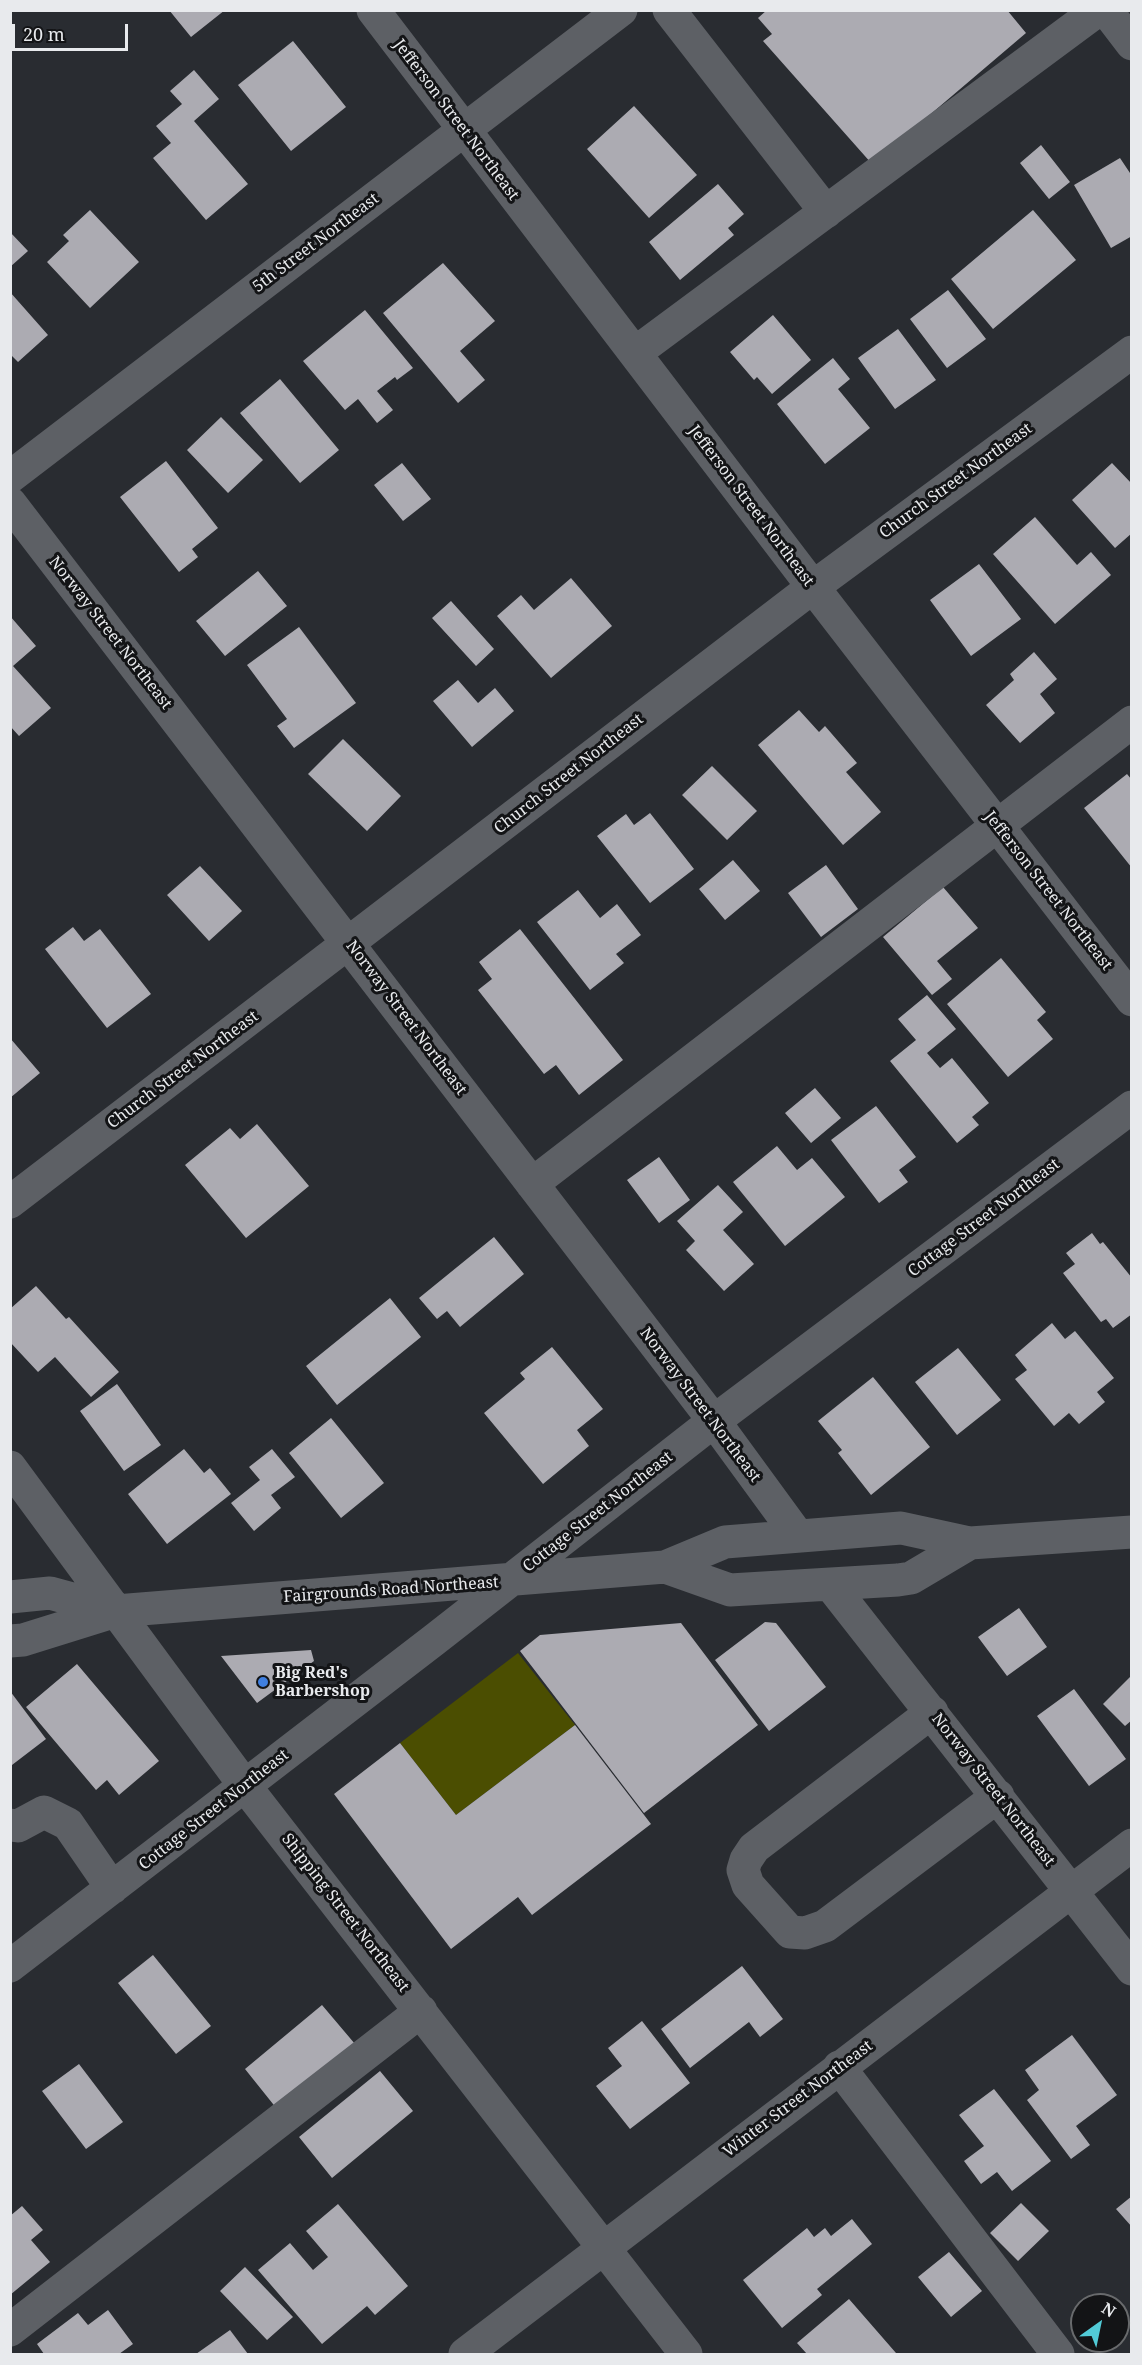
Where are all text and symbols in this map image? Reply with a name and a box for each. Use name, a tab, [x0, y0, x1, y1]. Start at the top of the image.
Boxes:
scale bar	[15, 12, 130, 50]
text: 20 m	[23, 22, 65, 46]
street label: Jefferson Street Northeast	[389, 36, 523, 204]
street label: 5th Street Northeast	[249, 189, 383, 297]
street label: Church Street Northeast	[876, 419, 1036, 543]
street label: Jefferson Street Northeast	[684, 422, 818, 590]
street label: Norway Street Northeast	[44, 553, 176, 713]
street label: Church Street Northeast	[491, 710, 647, 838]
street label: Jefferson Street Northeast	[980, 808, 1116, 974]
street label: Norway Street Northeast	[342, 937, 470, 1099]
street label: Church Street Northeast	[104, 1007, 262, 1133]
street label: Cottage Street Northeast	[904, 1155, 1064, 1281]
street label: Norway Street Northeast	[636, 1324, 764, 1486]
street label: Cottage Street Northeast	[519, 1448, 677, 1576]
street label: Fairgrounds Road Northeast	[283, 1573, 499, 1607]
place label: Big Red's Barbershop	[275, 1663, 370, 1701]
marker: Big Red's Barbershop	[256, 1675, 270, 1689]
street label: Norway Street Northeast	[927, 1710, 1059, 1870]
street label: Cottage Street Northeast	[135, 1746, 293, 1874]
street label: Shipping Street Northeast	[277, 1830, 413, 1996]
street label: Winter Street Northeast	[720, 2037, 876, 2161]
north arrow	[1070, 2293, 1130, 2353]
text: N	[1097, 2297, 1120, 2322]

